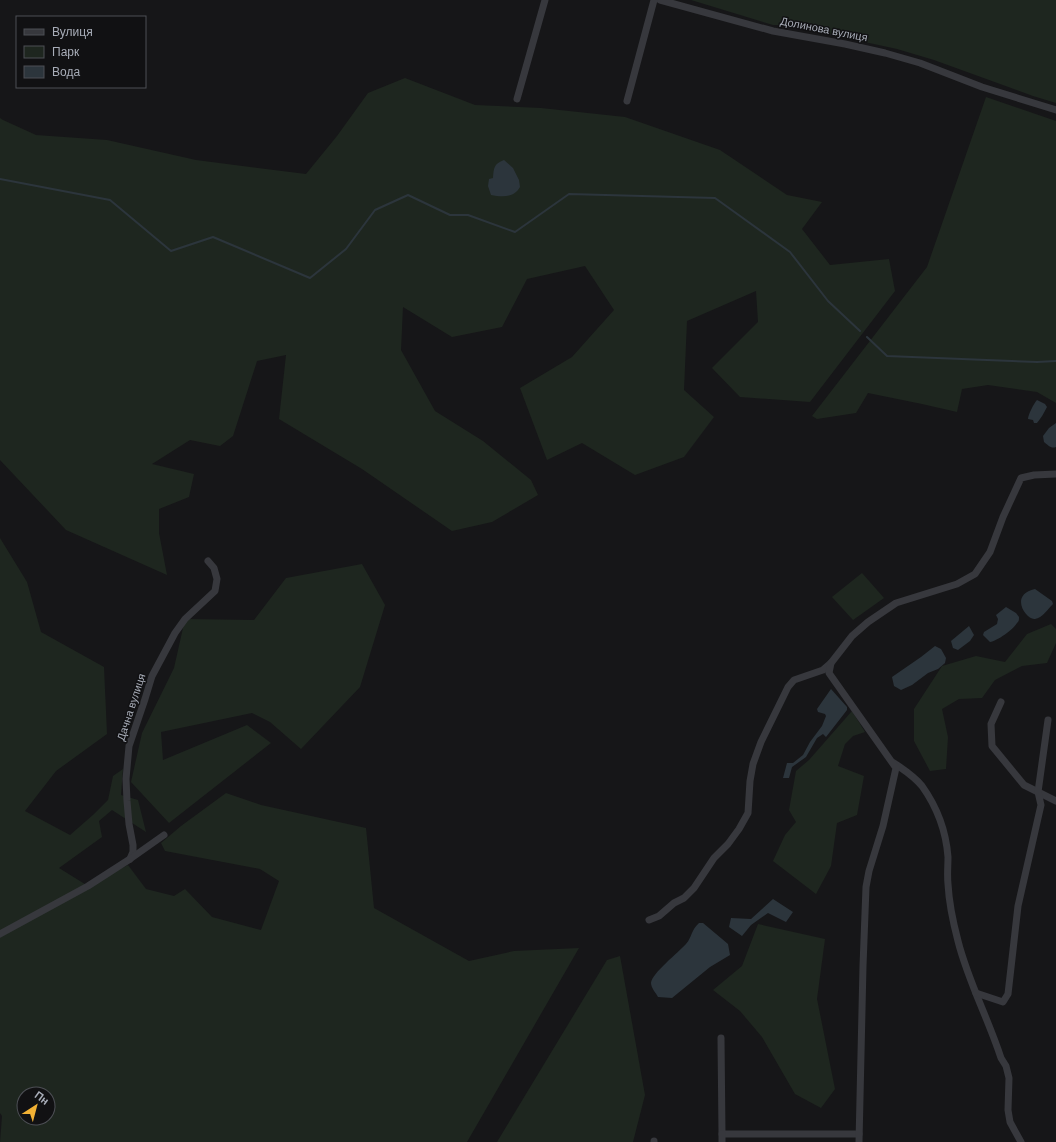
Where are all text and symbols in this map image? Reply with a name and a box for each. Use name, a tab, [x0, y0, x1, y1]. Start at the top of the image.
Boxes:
street label: Долинова вулиця	[779, 15, 869, 43]
legend	[16, 16, 146, 88]
text: Вулиця	[52, 25, 93, 39]
text: Парк	[52, 45, 80, 59]
text: Вода	[52, 65, 80, 79]
street label: Дачна вулиця	[114, 672, 148, 742]
north arrow	[16, 1086, 56, 1126]
text: Пн	[32, 1089, 51, 1107]

